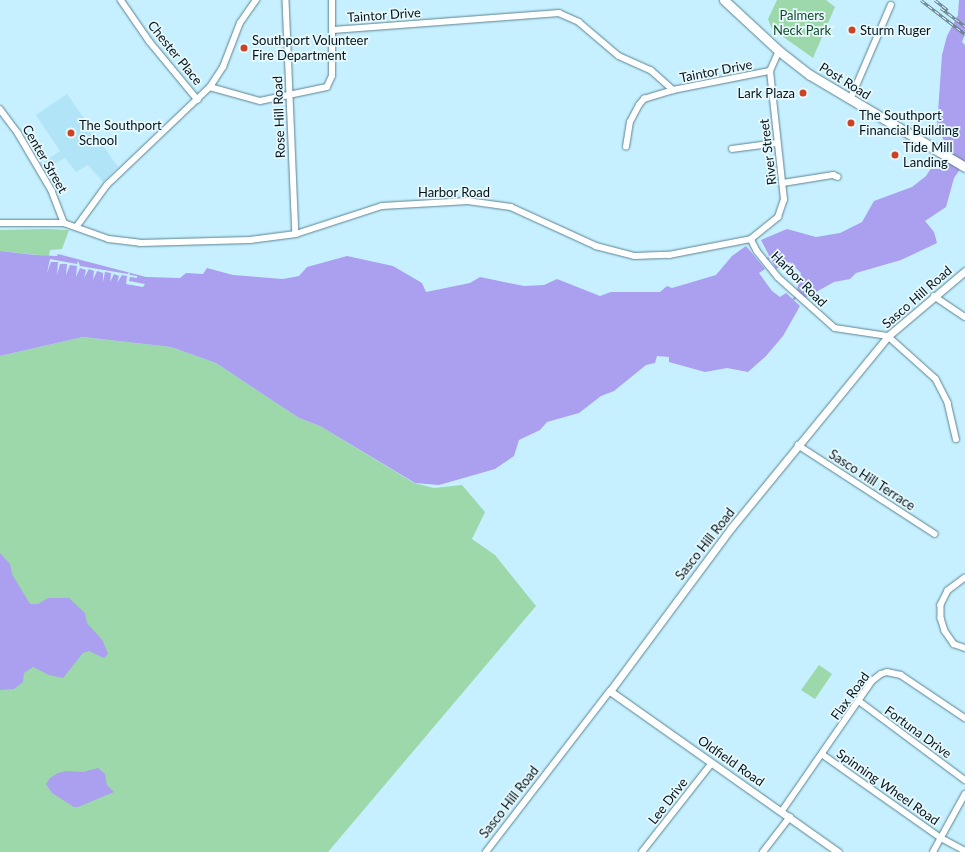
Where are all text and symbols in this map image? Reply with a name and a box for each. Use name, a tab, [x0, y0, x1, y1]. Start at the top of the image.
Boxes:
street label: Taintor Drive	[347, 5, 421, 25]
park label: Palmers Neck Park	[773, 8, 831, 39]
street label: Chester Place	[144, 18, 206, 88]
place label: Sturm Ruger	[860, 22, 931, 38]
marker: Sturm Ruger	[847, 25, 857, 35]
place label: Southport Volunteer Fire Department	[252, 33, 369, 64]
marker: Southport Volunteer Fire Department	[239, 43, 249, 53]
street label: Taintor Drive	[678, 56, 754, 86]
street label: Post Road	[817, 59, 873, 103]
street label: Rose Hill Road	[270, 76, 288, 158]
place label: Lark Plaza	[738, 85, 795, 101]
marker: Lark Plaza	[798, 88, 808, 98]
place label: The Southport Financial Building	[859, 108, 959, 139]
place label: The Southport School	[79, 118, 162, 149]
street label: River Street	[756, 118, 780, 186]
marker: The Southport Financial Building	[846, 118, 856, 128]
street label: Center Street	[19, 122, 71, 196]
marker: The Southport School	[66, 128, 76, 138]
place label: Tide Mill Landing	[903, 140, 952, 171]
marker: Tide Mill Landing	[890, 150, 900, 160]
street label: Harbor Road	[418, 184, 490, 200]
street label: Harbor Road	[768, 248, 830, 310]
street label: Sasco Hill Road	[879, 263, 955, 331]
street label: Sasco Hill Terrace	[826, 446, 918, 514]
street label: Sasco Hill Road	[672, 505, 738, 583]
street label: Flax Road	[827, 669, 873, 723]
street label: Fortuna Drive	[882, 703, 954, 761]
street label: Oldfield Road	[695, 732, 767, 790]
street label: Spinning Wheel Road	[834, 746, 942, 828]
street label: Sasco Hill Road	[476, 763, 542, 841]
street label: Lee Drive	[645, 775, 691, 827]

